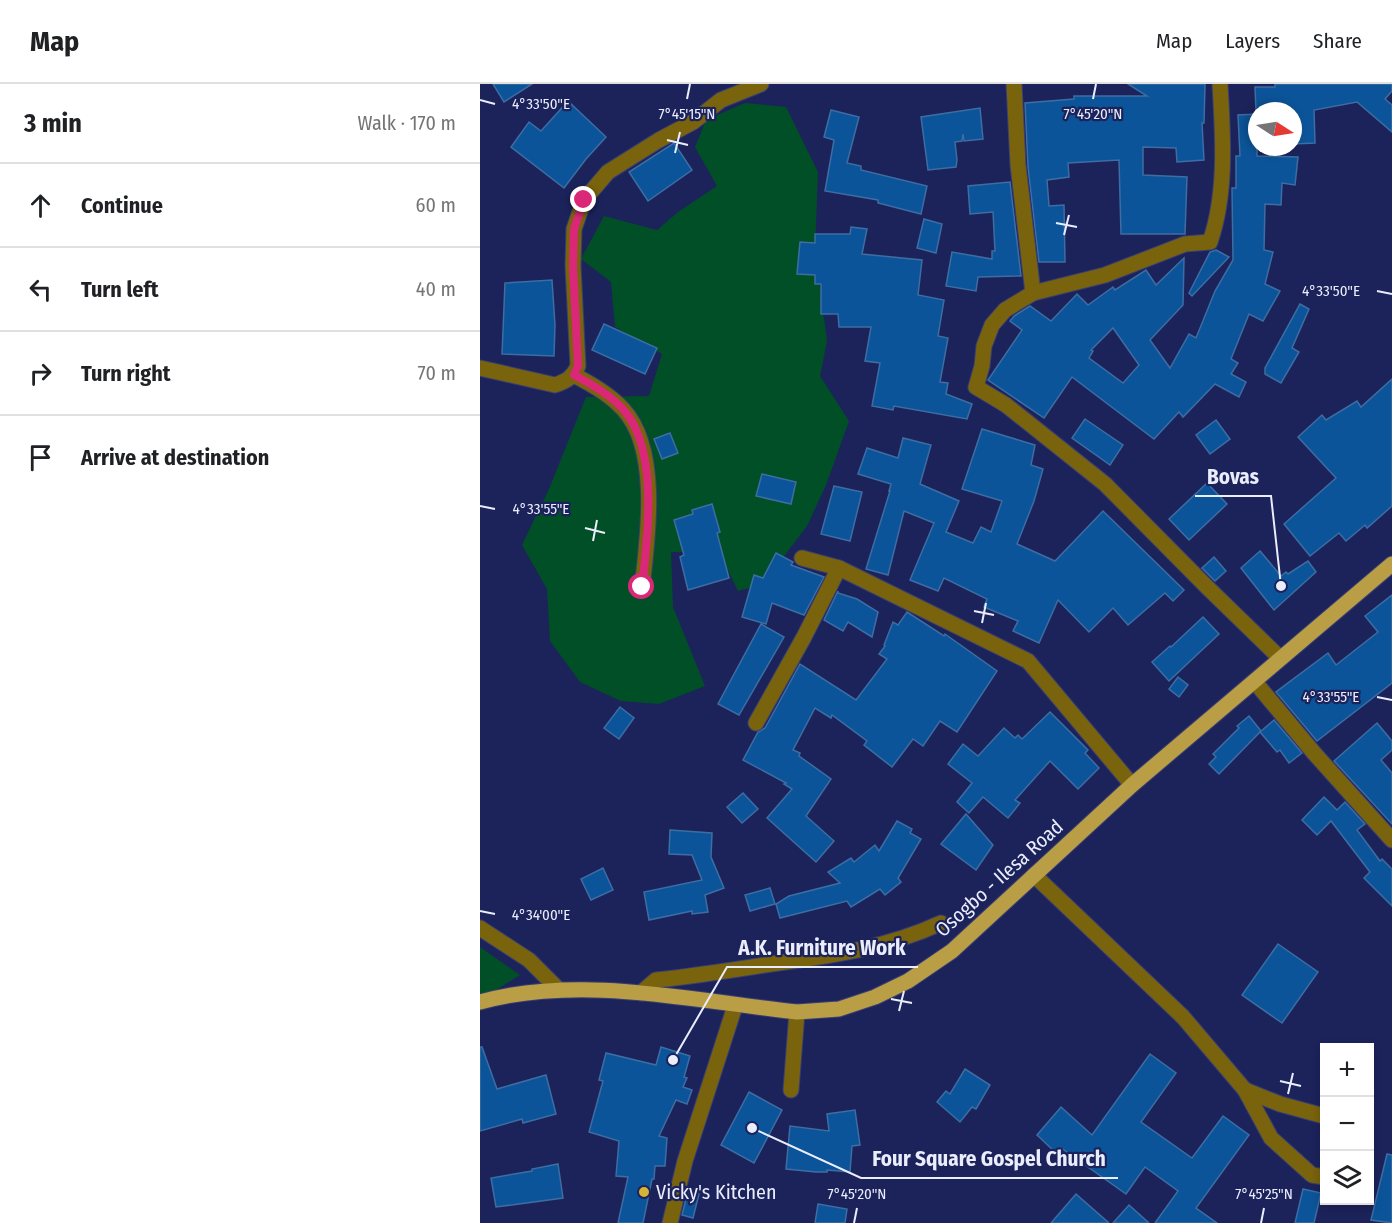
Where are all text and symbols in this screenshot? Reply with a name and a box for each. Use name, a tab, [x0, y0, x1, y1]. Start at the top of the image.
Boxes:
text: Map	[30, 25, 79, 58]
text: Map	[1156, 28, 1192, 54]
text: Layers	[1225, 28, 1280, 54]
text: Share	[1313, 28, 1362, 54]
text: 4°33'50"E	[512, 95, 570, 113]
north arrow	[1248, 102, 1302, 156]
text: 7°45'15"N	[659, 105, 715, 123]
text: 7°45'20"N	[1064, 105, 1122, 123]
text: 3 min	[24, 108, 82, 139]
text: Walk · 170 m	[358, 111, 456, 135]
route end	[570, 186, 596, 212]
icon: ahead	[24, 189, 57, 222]
text: Continue	[81, 192, 163, 219]
text: 60 m	[416, 193, 456, 217]
icon: left	[24, 273, 57, 306]
text: Turn left	[81, 276, 159, 303]
text: 40 m	[416, 277, 456, 301]
text: 4°33'50"E	[1302, 282, 1360, 300]
icon: right	[24, 357, 57, 390]
text: Turn right	[81, 360, 170, 387]
text: 70 m	[418, 361, 456, 385]
icon: arrive	[24, 441, 57, 474]
text: Arrive at destination	[81, 444, 269, 471]
callout: Bovas	[1195, 457, 1271, 496]
text: Bovas	[1207, 464, 1259, 490]
text: 4°33'55"E	[513, 500, 569, 518]
route start	[628, 573, 654, 599]
text: 4°33'55"E	[1303, 688, 1359, 706]
street label: Osogbo - Ilesa Road	[930, 814, 1068, 942]
text: 4°34'00"E	[512, 906, 570, 924]
callout: A.K. Furniture Work	[727, 928, 918, 967]
text: A.K. Furniture Work	[737, 935, 906, 961]
map controls	[1320, 1043, 1374, 1205]
button: +	[1320, 1043, 1374, 1097]
button: −	[1320, 1097, 1374, 1151]
callout: Four Square Gospel Church	[861, 1139, 1118, 1178]
text: Four Square Gospel Church	[872, 1146, 1106, 1172]
button: layers	[1320, 1151, 1374, 1205]
place label: Vicky's Kitchen	[656, 1180, 776, 1204]
marker: Vicky's Kitchen	[637, 1185, 651, 1199]
text: 7°45'20"N	[828, 1185, 886, 1203]
text: 7°45'25"N	[1235, 1185, 1293, 1203]

